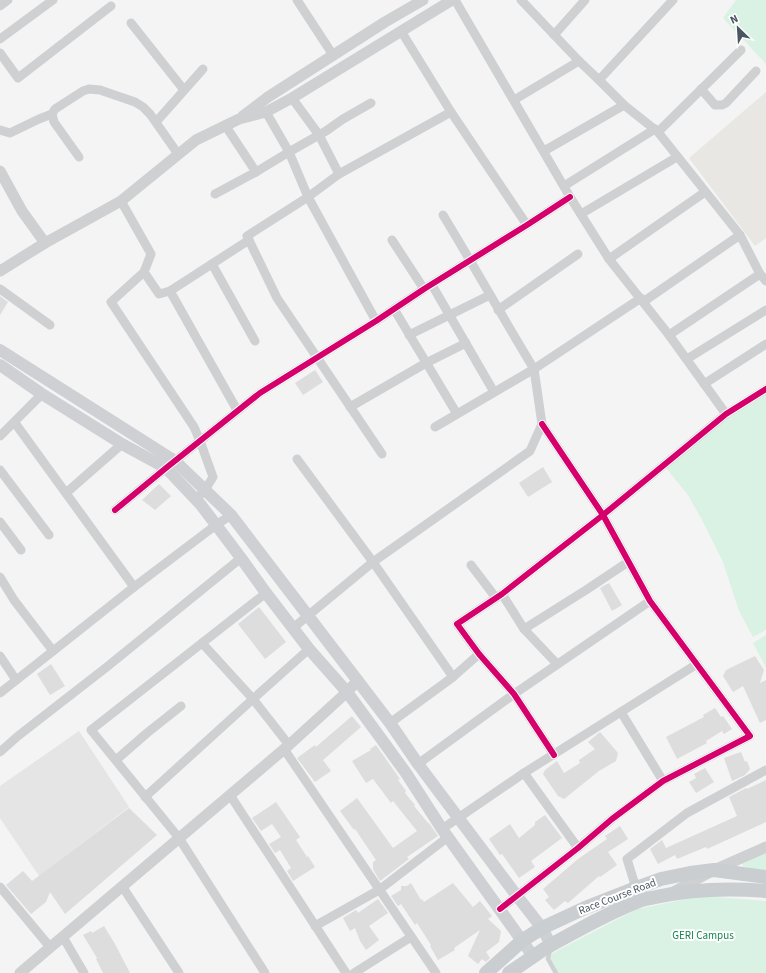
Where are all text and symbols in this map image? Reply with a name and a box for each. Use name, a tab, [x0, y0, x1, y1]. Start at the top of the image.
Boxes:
north arrow	[718, 8, 758, 48]
text: N	[727, 11, 740, 28]
street label: Race Course Road	[576, 875, 658, 918]
park label: GERI Campus	[672, 928, 734, 943]

